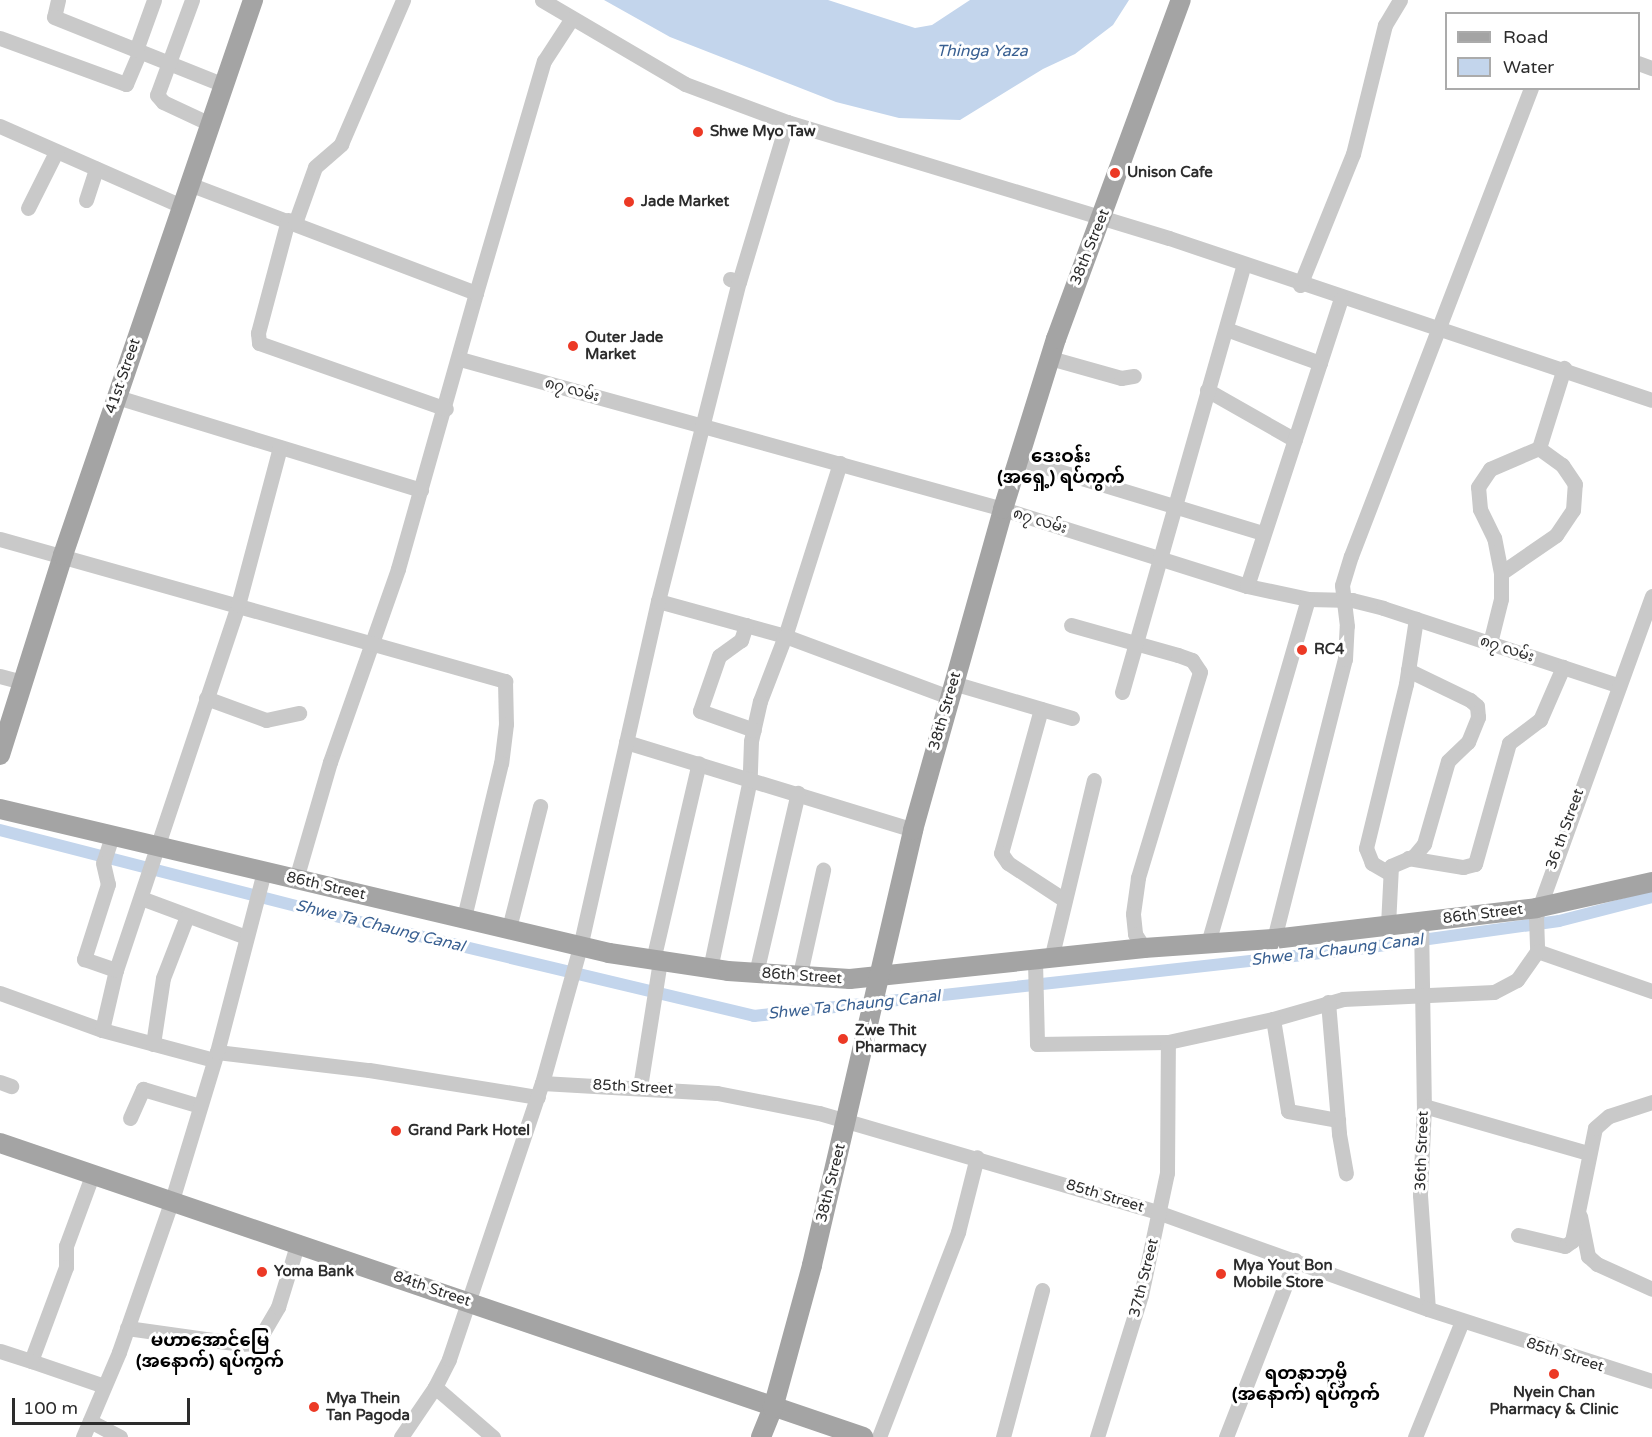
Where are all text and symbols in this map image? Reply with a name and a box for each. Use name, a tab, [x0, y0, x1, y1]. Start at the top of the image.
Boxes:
legend	[1445, 12, 1640, 90]
text: Road	[1503, 26, 1548, 48]
water label: Thinga Yaza	[936, 41, 1028, 61]
text: Water	[1503, 56, 1554, 78]
place label: Shwe Myo Taw	[710, 123, 816, 141]
marker: Shwe Myo Taw	[691, 125, 705, 139]
place label: Unison Cafe	[1127, 164, 1213, 182]
marker: Unison Cafe	[1108, 166, 1122, 180]
place label: Jade Market	[641, 193, 729, 211]
marker: Jade Market	[622, 195, 636, 209]
street label: 38th Street	[1067, 206, 1113, 288]
place label: Outer Jade Market	[585, 328, 663, 363]
street label: 41st Street	[102, 336, 144, 416]
marker: Outer Jade Market	[566, 339, 580, 353]
street label: ၈၇ လမ်း	[543, 374, 601, 406]
district label: ဒေးဝန်း (အရှေ့) ရပ်ကွက်	[997, 446, 1125, 488]
street label: ၈၇ လမ်း	[1011, 504, 1069, 538]
street label: ၈၇ လမ်း	[1478, 632, 1536, 666]
place label: RC4	[1314, 641, 1345, 659]
marker: RC4	[1295, 643, 1309, 657]
street label: 38th Street	[925, 670, 965, 752]
street label: 36 th Street	[1542, 786, 1588, 872]
street label: 86th Street	[285, 868, 367, 904]
water label: Shwe Ta Chaung Canal	[294, 896, 466, 956]
street label: 86th Street	[1442, 900, 1524, 928]
water label: Shwe Ta Chaung Canal	[1250, 930, 1424, 970]
street label: 86th Street	[761, 964, 843, 988]
water label: Shwe Ta Chaung Canal	[767, 986, 941, 1024]
place label: Zwe Thit Pharmacy	[855, 1021, 927, 1056]
marker: Zwe Thit Pharmacy	[836, 1032, 850, 1046]
street label: 85th Street	[592, 1076, 674, 1098]
street label: 36th Street	[1412, 1110, 1432, 1192]
place label: Grand Park Hotel	[408, 1122, 530, 1140]
marker: Grand Park Hotel	[389, 1124, 403, 1138]
street label: 38th Street	[813, 1142, 849, 1224]
street label: 85th Street	[1064, 1176, 1146, 1216]
street label: 37th Street	[1126, 1237, 1162, 1319]
place label: Mya Yout Bon Mobile Store	[1233, 1256, 1333, 1291]
place label: Yoma Bank	[274, 1263, 354, 1281]
marker: Yoma Bank	[255, 1265, 269, 1279]
street label: 84th Street	[391, 1267, 473, 1311]
marker: Mya Yout Bon Mobile Store	[1214, 1267, 1228, 1281]
district label: မဟာအောင်မြေ (အနောက်) ရပ်ကွက်	[136, 1330, 284, 1372]
street label: 85th Street	[1524, 1334, 1606, 1376]
district label: ရတနာဘုမ္မိ (အနောက်) ရပ်ကွက်	[1232, 1363, 1380, 1406]
marker: Nyein Chan Pharmacy & Clinic	[1547, 1367, 1561, 1381]
place label: Nyein Chan Pharmacy & Clinic	[1489, 1383, 1619, 1418]
scale bar	[15, 1386, 194, 1424]
place label: Mya Thein Tan Pagoda	[326, 1389, 410, 1424]
text: 100 m	[23, 1397, 78, 1419]
marker: Mya Thein Tan Pagoda	[307, 1400, 321, 1414]

